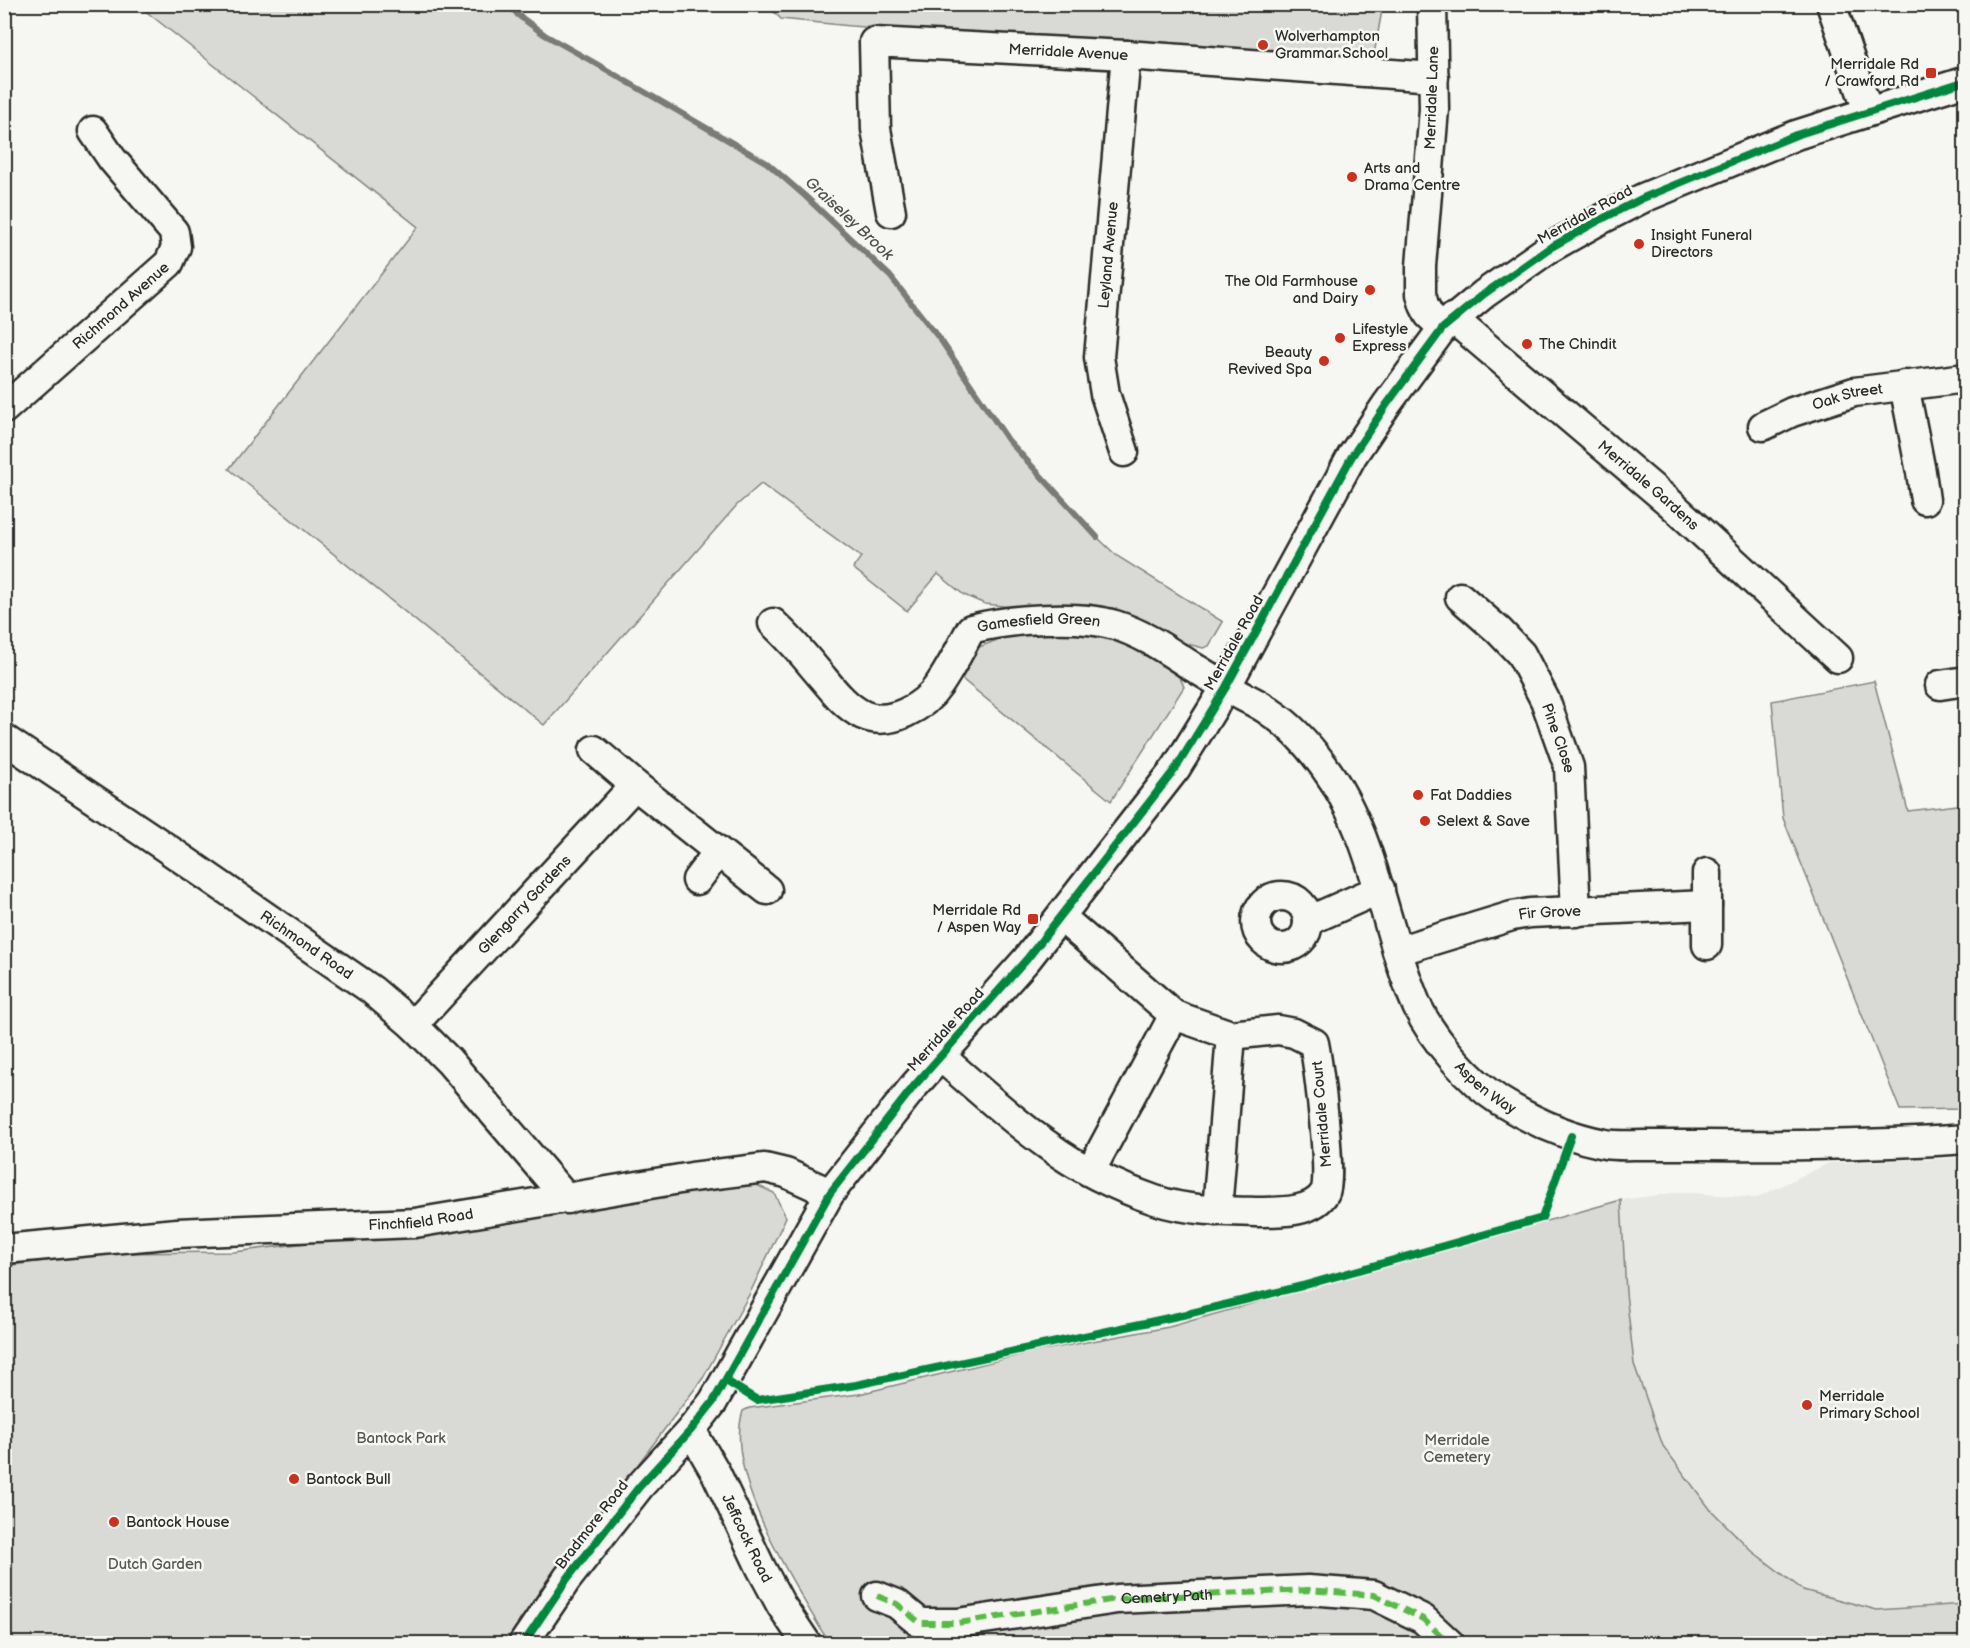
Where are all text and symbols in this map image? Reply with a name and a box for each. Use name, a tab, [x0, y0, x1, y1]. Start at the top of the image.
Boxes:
place label: Wolverhampton Grammar School	[1275, 27, 1388, 63]
marker: Wolverhampton Grammar School	[1256, 38, 1270, 52]
street label: Merridale Avenue	[1008, 39, 1129, 65]
street label: Merridale Lane	[1421, 46, 1443, 150]
place label: Merridale Rd / Crawford Rd	[1824, 55, 1919, 91]
marker: Merridale Rd / Crawford Rd	[1924, 66, 1938, 80]
place label: Arts and Drama Centre	[1364, 159, 1460, 195]
marker: Arts and Drama Centre	[1345, 170, 1359, 184]
water label: Graiseley Brook	[801, 173, 898, 265]
street label: Merridale Road	[1534, 181, 1636, 249]
street label: Leyland Avenue	[1094, 201, 1122, 309]
place label: Insight Funeral Directors	[1651, 226, 1752, 262]
marker: Insight Funeral Directors	[1632, 237, 1646, 251]
street label: Richmond Avenue	[69, 258, 173, 353]
place label: The Old Farmhouse and Dairy	[1225, 272, 1358, 308]
marker: The Old Farmhouse and Dairy	[1363, 283, 1377, 297]
place label: Lifestyle Express	[1352, 320, 1408, 356]
marker: Lifestyle Express	[1333, 331, 1347, 345]
place label: The Chindit	[1539, 335, 1617, 354]
marker: The Chindit	[1520, 337, 1534, 351]
place label: Beauty Revived Spa	[1228, 343, 1312, 379]
marker: Beauty Revived Spa	[1317, 354, 1331, 368]
street label: Oak Street	[1810, 379, 1884, 414]
street label: Merridale Gardens	[1594, 436, 1703, 535]
street label: Merridale Road	[1200, 592, 1268, 694]
street label: Gamesfield Green	[975, 609, 1102, 637]
street label: Pine Close	[1537, 701, 1579, 774]
place label: Fat Daddies	[1430, 786, 1512, 805]
marker: Fat Daddies	[1411, 788, 1425, 802]
place label: Selext & Save	[1437, 812, 1530, 831]
marker: Selext & Save	[1418, 814, 1432, 828]
street label: Glengarry Gardens	[474, 850, 575, 958]
place label: Merridale Rd / Aspen Way	[932, 901, 1021, 937]
street label: Fir Grove	[1517, 901, 1581, 924]
street label: Richmond Road	[256, 906, 357, 984]
marker: Merridale Rd / Aspen Way	[1026, 912, 1040, 926]
street label: Merridale Road	[904, 984, 988, 1076]
street label: Aspen Way	[1451, 1057, 1520, 1118]
street label: Merridale Court	[1308, 1059, 1336, 1168]
street label: Finchfield Road	[368, 1204, 475, 1234]
place label: Merridale Primary School	[1819, 1387, 1920, 1423]
marker: Merridale Primary School	[1800, 1398, 1814, 1412]
park label: Bantock Park	[356, 1429, 446, 1448]
park label: Merridale Cemetery	[1424, 1431, 1491, 1467]
place label: Bantock Bull	[306, 1470, 391, 1489]
marker: Bantock Bull	[287, 1472, 301, 1486]
street label: Bradmore Road	[551, 1477, 633, 1573]
street label: Jeffcock Road	[718, 1491, 777, 1586]
place label: Bantock House	[126, 1513, 229, 1532]
marker: Bantock House	[107, 1515, 121, 1529]
park label: Dutch Garden	[108, 1555, 202, 1574]
street label: Cemetry Path	[1120, 1585, 1213, 1608]

